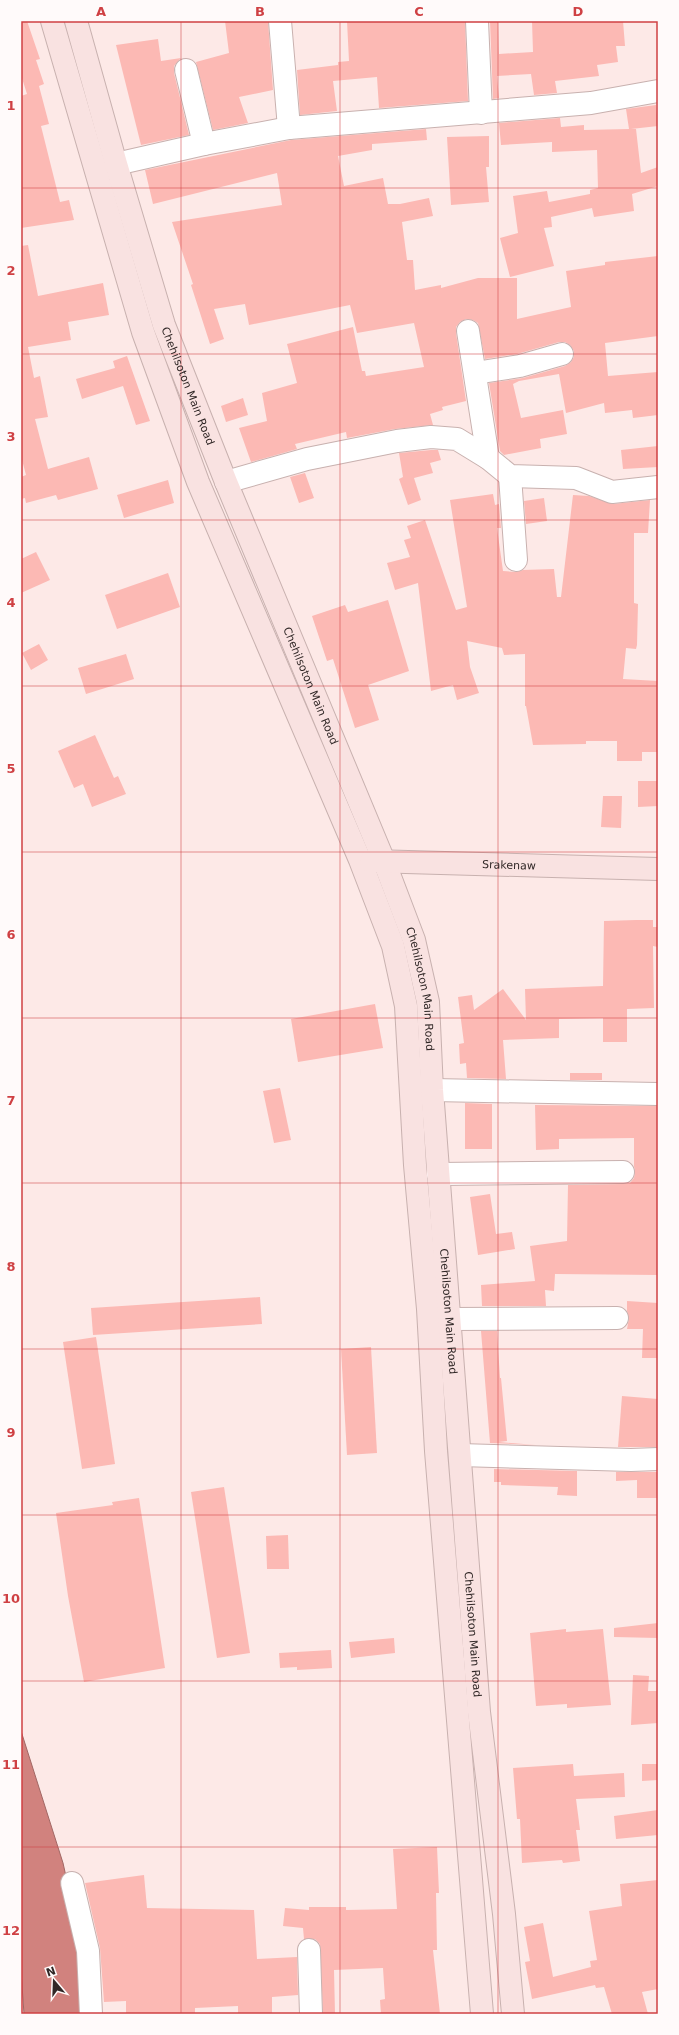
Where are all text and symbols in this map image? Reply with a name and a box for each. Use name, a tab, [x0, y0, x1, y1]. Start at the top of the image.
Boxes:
text: A	[96, 4, 106, 19]
text: B	[255, 4, 265, 19]
text: C	[414, 4, 424, 19]
text: D	[573, 4, 584, 19]
text: 1	[6, 98, 16, 113]
text: 2	[6, 263, 16, 278]
street label: Chehilsoton Main Road	[159, 325, 217, 447]
text: 3	[6, 429, 16, 444]
text: 4	[6, 595, 16, 610]
street label: Chehilsoton Main Road	[281, 625, 341, 746]
text: 5	[6, 761, 16, 776]
street label: Srakenaw	[482, 858, 536, 872]
street label: Chehilsoton Main Road	[403, 925, 437, 1051]
text: 6	[6, 927, 16, 942]
text: 7	[6, 1093, 16, 1108]
street label: Chehilsoton Main Road	[437, 1248, 460, 1375]
text: 8	[6, 1259, 16, 1274]
text: 9	[6, 1425, 16, 1440]
street label: Chehilsoton Main Road	[462, 1571, 484, 1698]
text: 10	[2, 1591, 20, 1606]
text: 11	[2, 1757, 20, 1772]
text: 12	[2, 1923, 20, 1938]
north arrow	[34, 1961, 74, 2001]
text: N	[44, 1964, 57, 1980]

